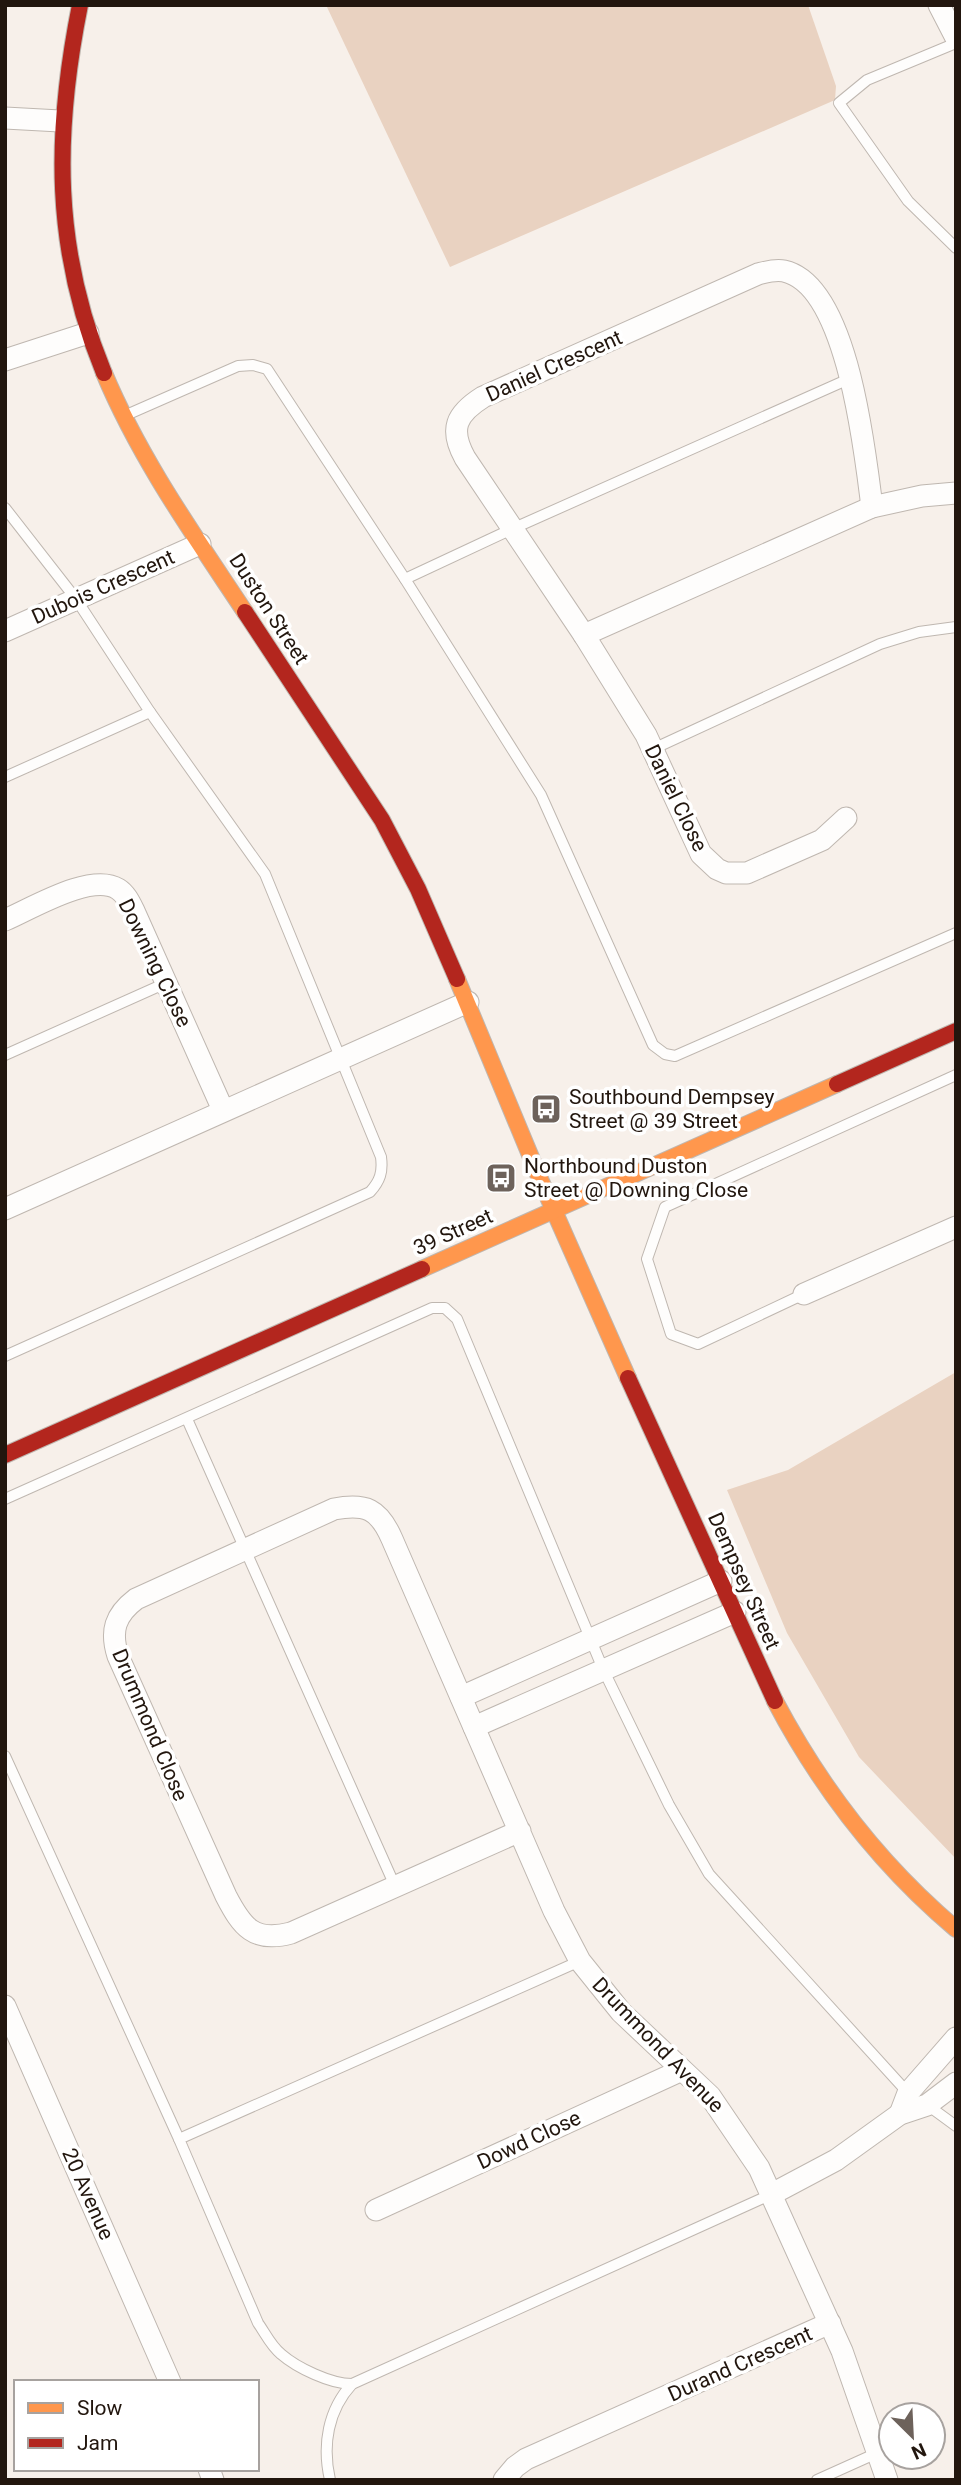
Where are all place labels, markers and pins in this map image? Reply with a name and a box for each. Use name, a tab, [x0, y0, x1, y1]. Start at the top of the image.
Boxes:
place label: Southbound Dempsey Street @ 39 Street	[569, 1085, 774, 1133]
bus stop icon: Southbound Dempsey Street @ 39 Street	[529, 1092, 563, 1126]
place label: Northbound Duston Street @ Downing Close	[524, 1154, 748, 1202]
bus stop icon: Northbound Duston Street @ Downing Close	[484, 1161, 518, 1195]

